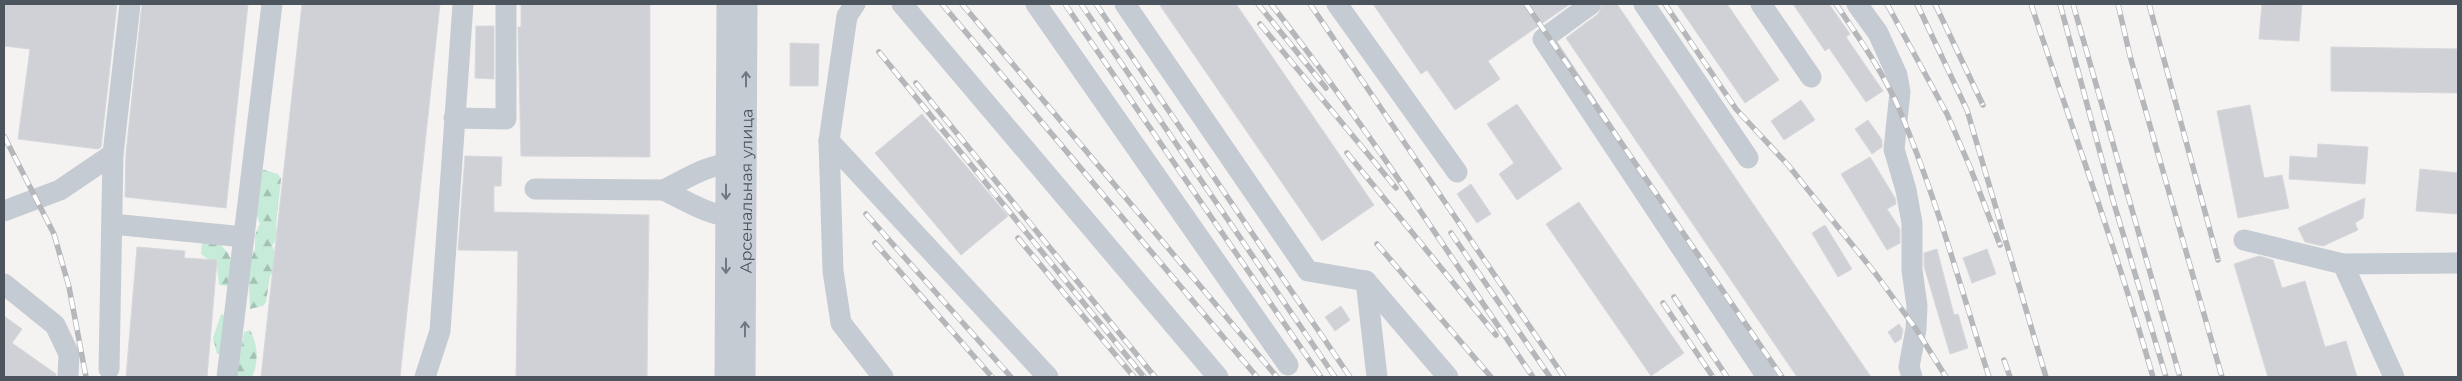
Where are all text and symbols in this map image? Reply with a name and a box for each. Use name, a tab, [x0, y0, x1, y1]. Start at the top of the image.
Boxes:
one-way arrow	[741, 71, 751, 87]
street label: Арсенальная улица	[736, 108, 756, 274]
one-way arrow	[721, 184, 731, 200]
one-way arrow	[721, 258, 731, 274]
one-way arrow	[740, 321, 750, 337]

